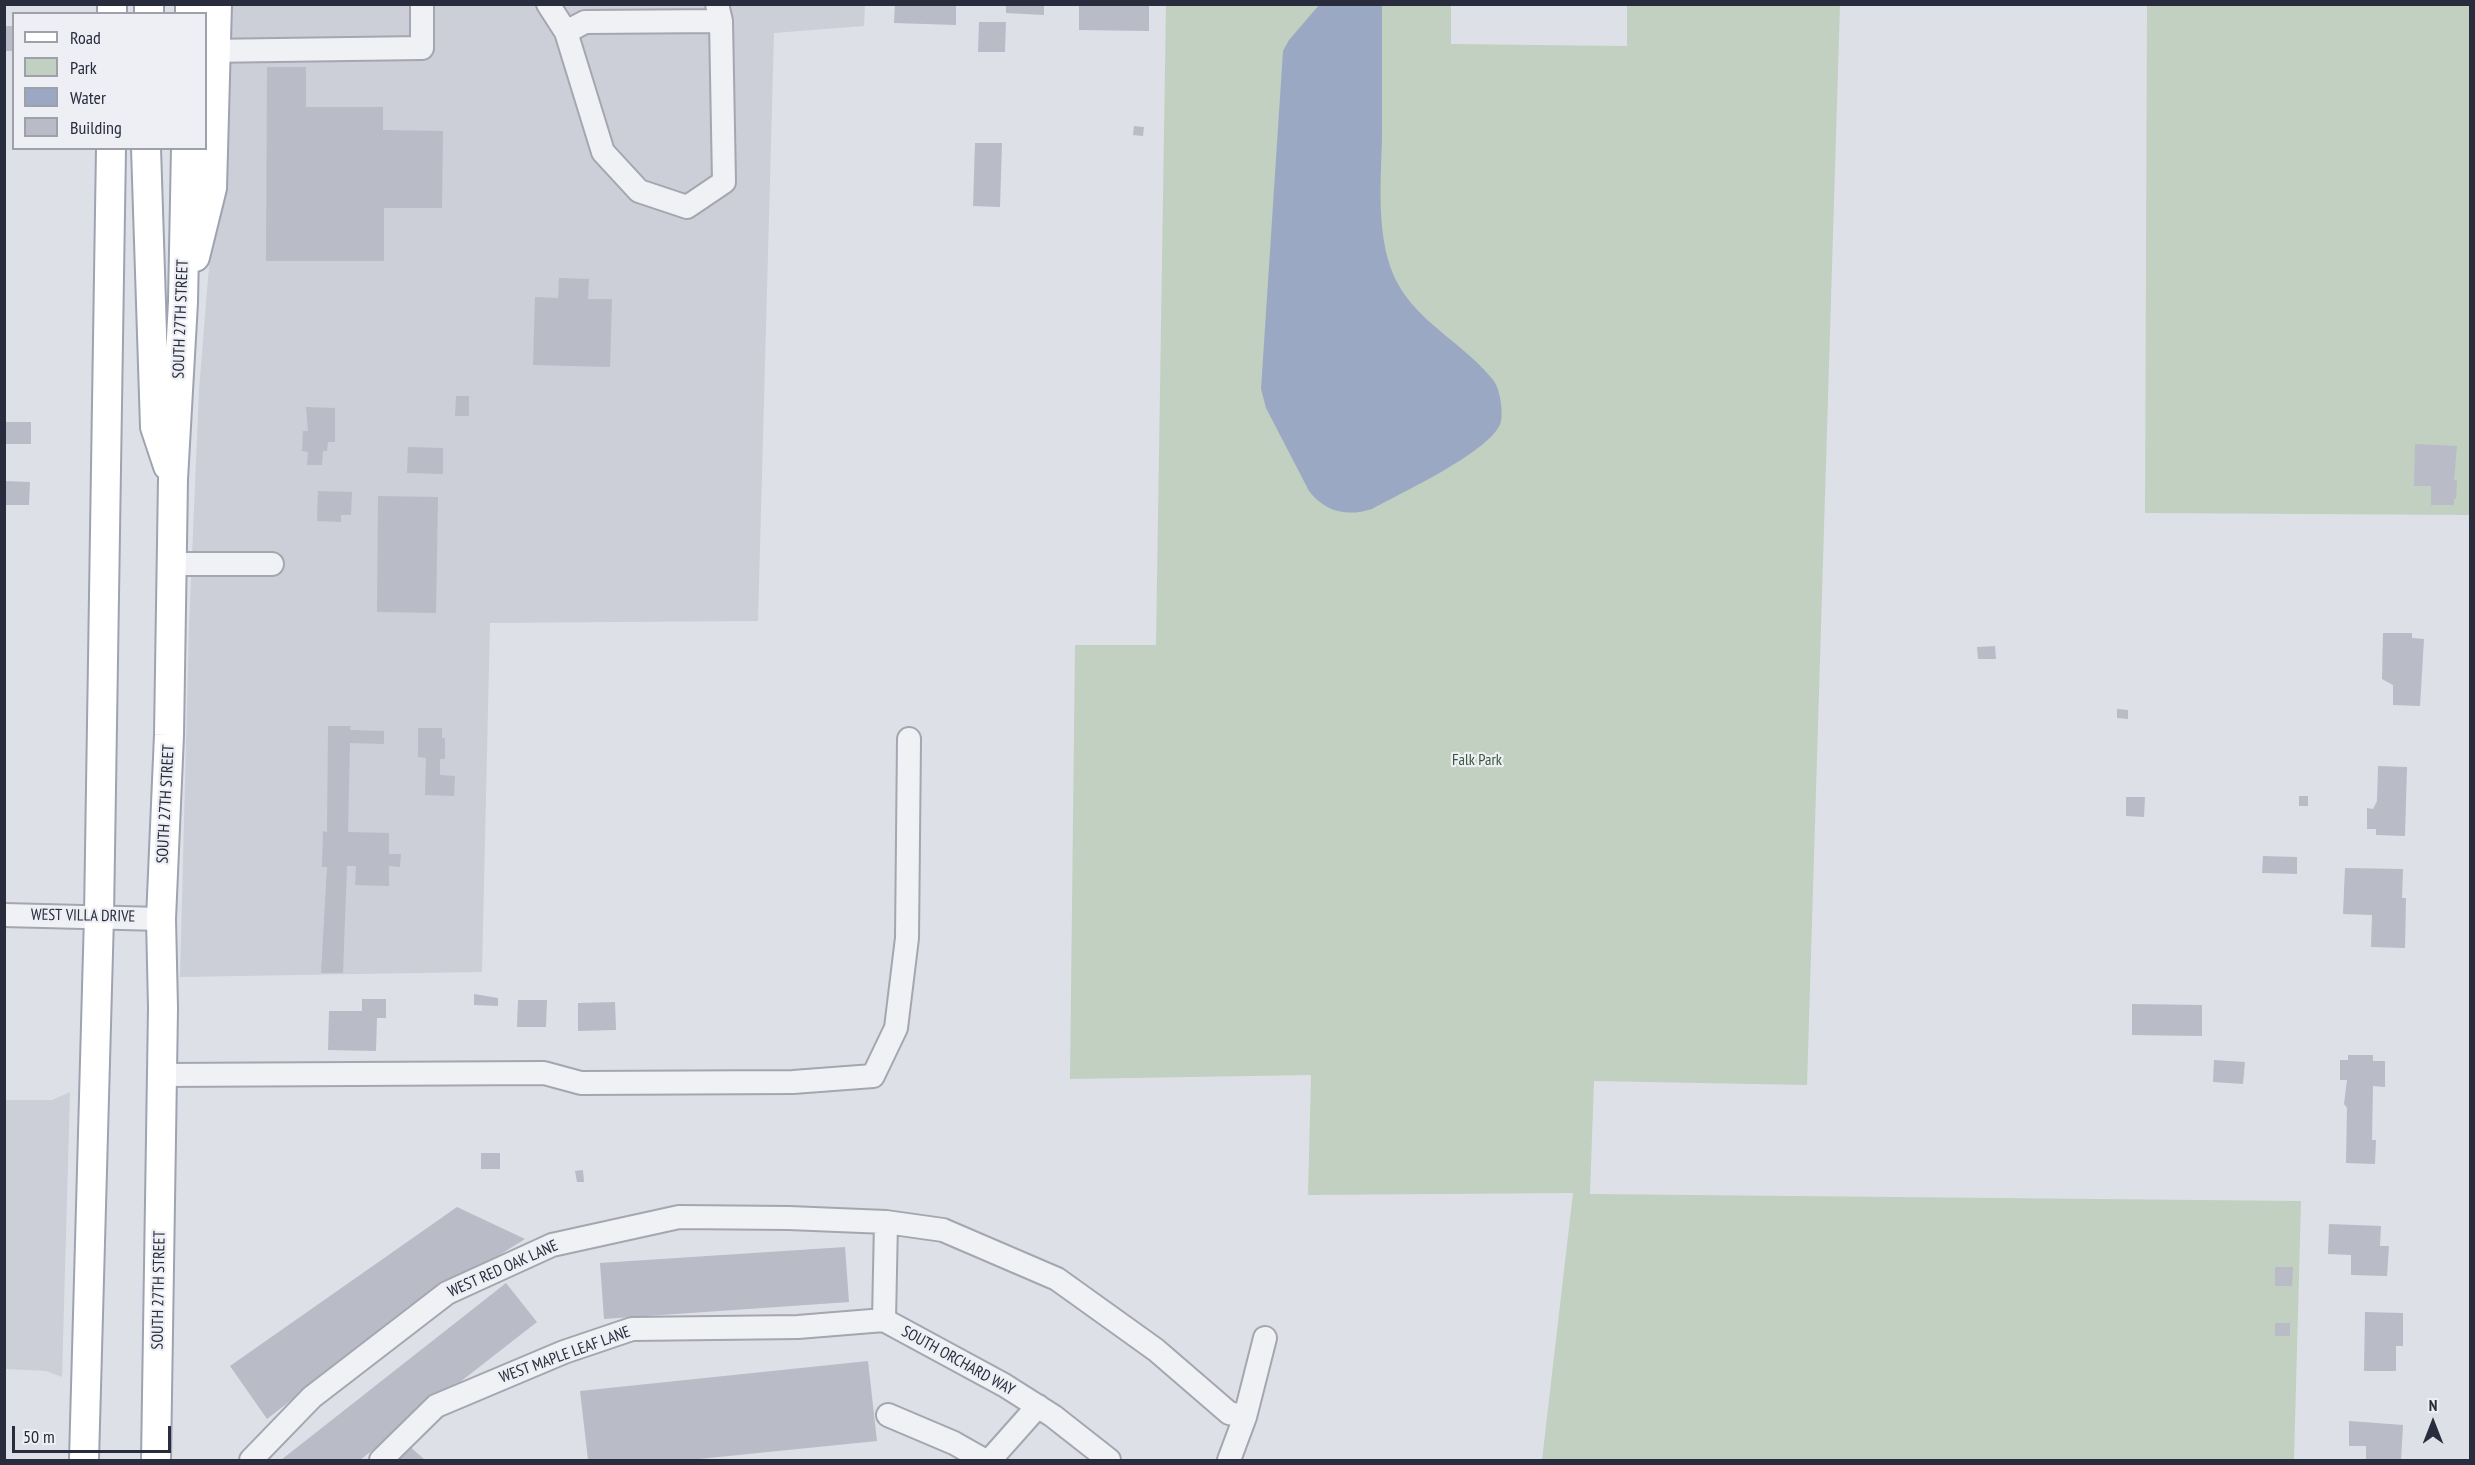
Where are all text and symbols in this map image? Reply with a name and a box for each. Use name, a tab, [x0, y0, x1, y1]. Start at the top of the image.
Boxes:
legend	[12, 12, 207, 150]
text: Road	[70, 26, 101, 49]
text: Park	[70, 56, 97, 79]
text: Water	[70, 86, 106, 109]
text: Building	[70, 116, 122, 139]
street label: SOUTH 27TH STREET	[169, 259, 193, 379]
street label: SOUTH 27TH STREET	[153, 744, 179, 864]
park label: Falk Park	[1452, 750, 1502, 770]
street label: WEST VILLA DRIVE	[31, 905, 135, 927]
street label: SOUTH 27TH STREET	[148, 1230, 170, 1350]
street label: WEST RED OAK LANE	[445, 1236, 561, 1302]
street label: WEST MAPLE LEAF LANE	[497, 1322, 633, 1388]
street label: SOUTH ORCHARD WAY	[898, 1322, 1018, 1400]
north arrow	[2403, 1393, 2463, 1453]
text: N	[2429, 1395, 2437, 1415]
scale bar	[15, 1414, 174, 1452]
text: 50 m	[23, 1425, 55, 1448]

